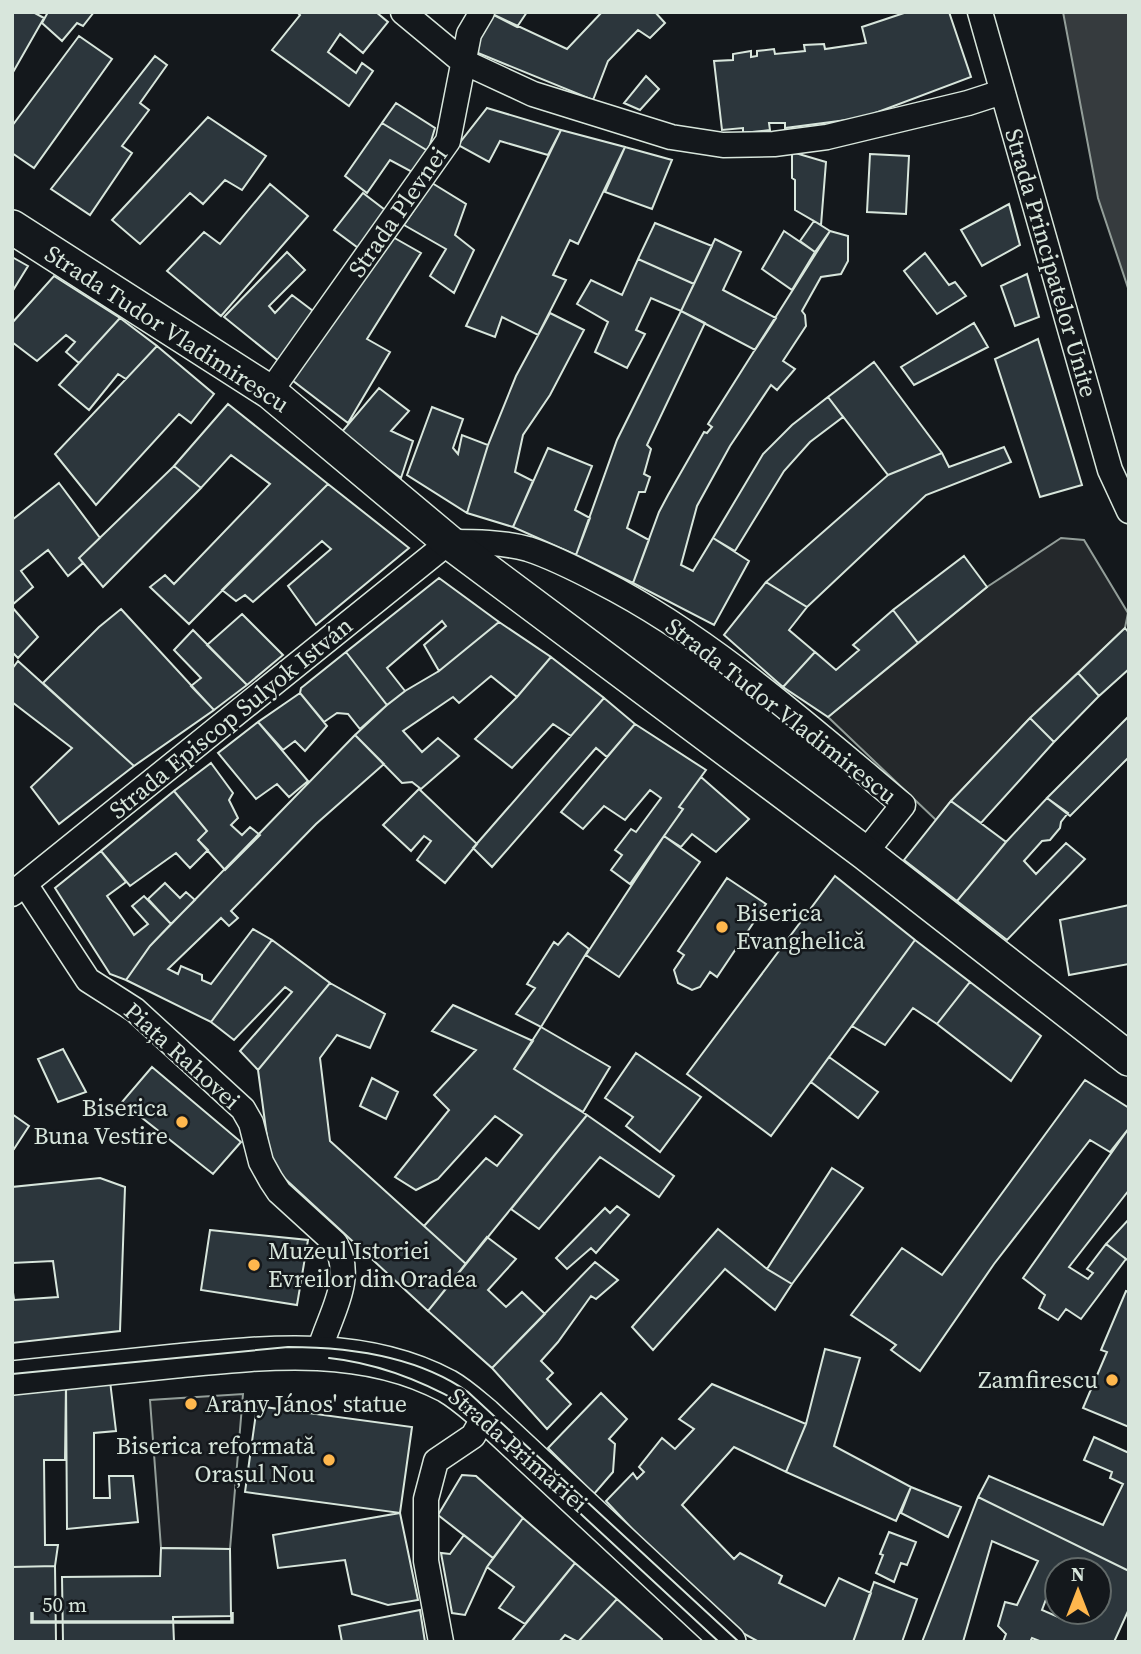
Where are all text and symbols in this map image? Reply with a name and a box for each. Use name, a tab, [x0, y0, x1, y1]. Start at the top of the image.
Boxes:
street label: Strada Principatelor Unite	[997, 125, 1106, 401]
street label: Strada Plevnei	[340, 140, 455, 284]
street label: Strada Tudor Vladimirescu	[39, 237, 296, 420]
street label: Strada Episcop Sulyok István	[102, 609, 359, 826]
street label: Strada Tudor Vladimirescu	[659, 610, 904, 811]
place label: Biserica Evanghelică	[736, 896, 866, 957]
marker: Biserica Evanghelică	[714, 919, 730, 935]
street label: Piața Rahovei	[117, 995, 248, 1117]
place label: Biserica Buna Vestire	[34, 1091, 169, 1152]
marker: Biserica Buna Vestire	[174, 1114, 190, 1130]
place label: Muzeul Istoriei Evreilor din Oradea	[268, 1234, 478, 1295]
marker: Muzeul Istoriei Evreilor din Oradea	[246, 1257, 262, 1273]
place label: Zamfirescu	[978, 1363, 1098, 1396]
marker: Zamfirescu	[1104, 1372, 1120, 1388]
street label: Strada Primăriei	[442, 1380, 595, 1519]
place label: Arany János' statue	[205, 1387, 407, 1420]
marker: Arany János' statue	[183, 1396, 199, 1412]
place label: Biserica reformată Orașul Nou	[116, 1429, 316, 1490]
marker: Biserica reformată Orașul Nou	[321, 1452, 337, 1468]
north arrow	[1043, 1556, 1113, 1626]
text: N	[1071, 1561, 1085, 1587]
scale bar	[32, 1580, 231, 1624]
text: 50 m	[42, 1590, 87, 1619]

